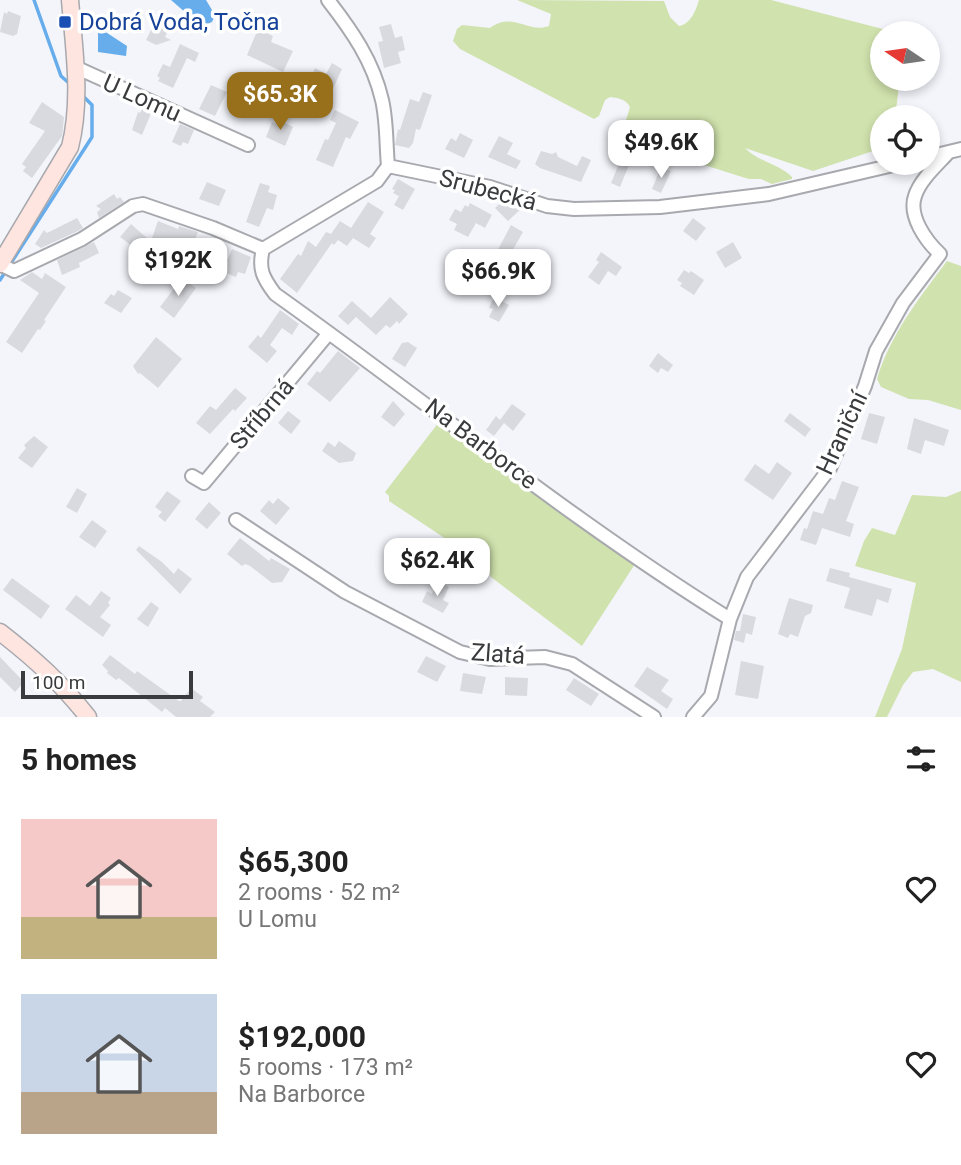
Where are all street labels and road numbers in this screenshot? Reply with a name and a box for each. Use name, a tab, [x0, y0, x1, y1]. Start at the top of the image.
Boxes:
street label: U Lomu	[99, 68, 185, 128]
street label: Srubecká	[436, 164, 540, 216]
street label: Stříbrná	[224, 373, 300, 455]
street label: Hraniční	[811, 386, 874, 479]
street label: Na Barborce	[420, 393, 542, 495]
street label: Zlatá	[470, 638, 526, 670]

